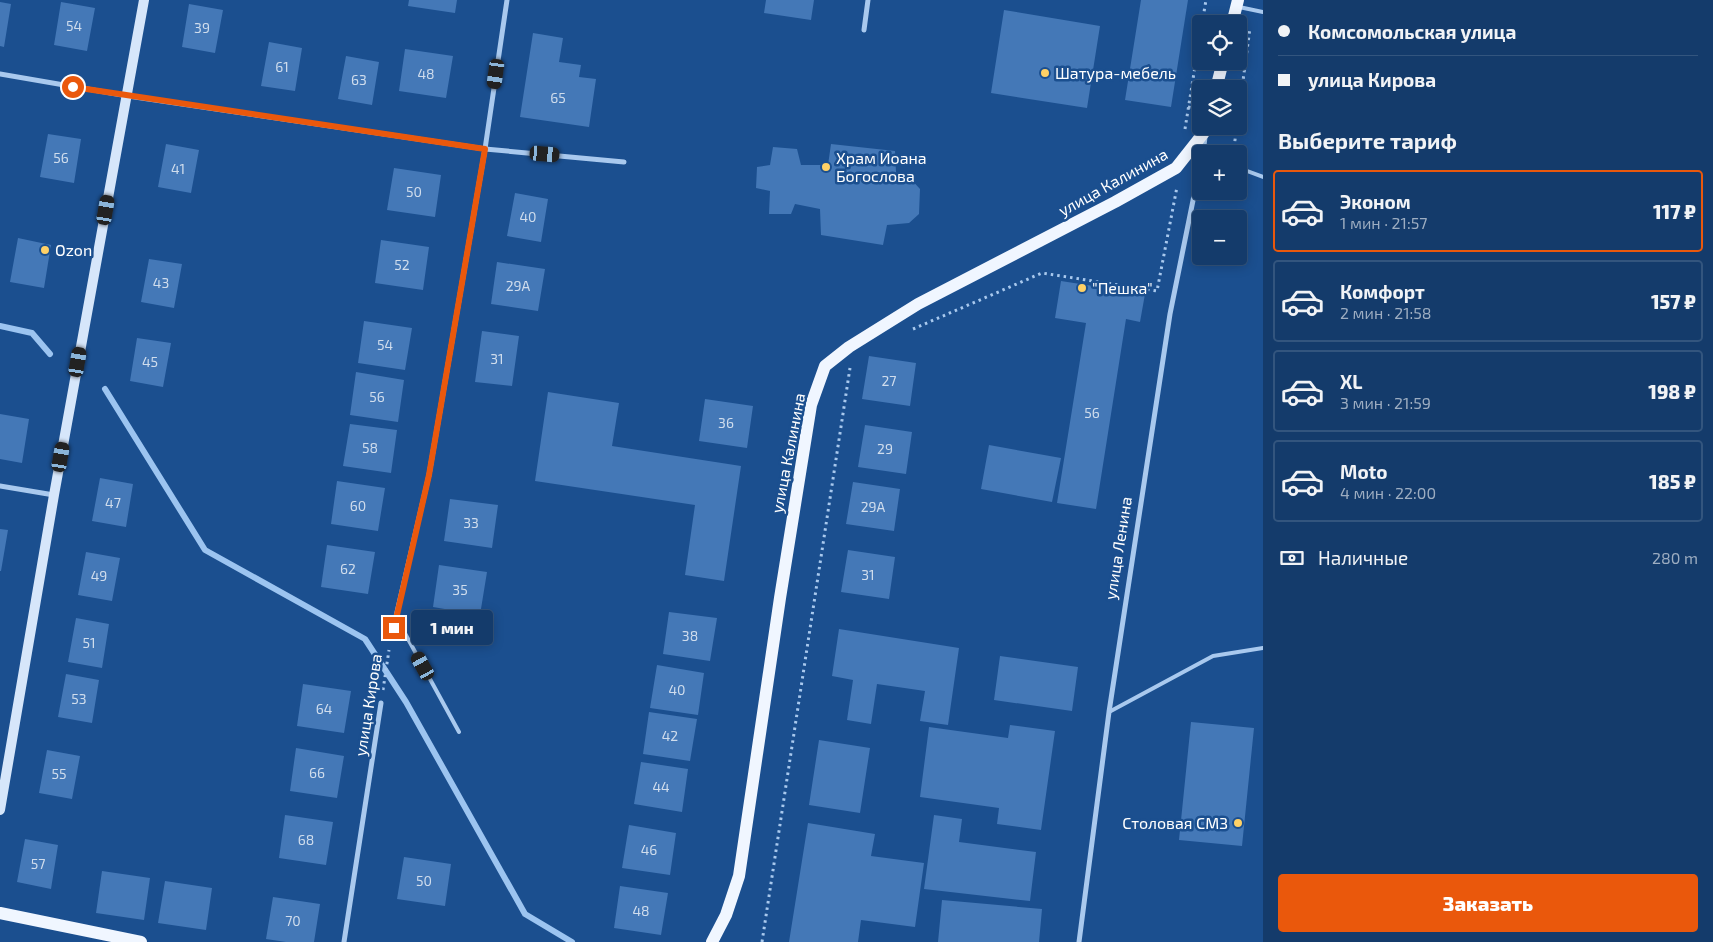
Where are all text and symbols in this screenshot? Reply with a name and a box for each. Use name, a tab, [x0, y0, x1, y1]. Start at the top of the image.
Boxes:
map controls	[1192, 15, 1247, 265]
button: locate	[1192, 15, 1247, 70]
house number: 54	[66, 17, 82, 34]
house number: 39	[194, 19, 210, 36]
text: Комсомольская улица	[1308, 20, 1516, 43]
house number: 61	[275, 58, 289, 75]
car	[486, 58, 505, 90]
place label: Шатура-мебель	[1055, 63, 1176, 83]
house number: 48	[417, 65, 435, 82]
marker: Шатура-мебель	[1039, 67, 1051, 79]
text: улица Кирова	[1308, 68, 1436, 91]
house number: 63	[351, 71, 367, 88]
route start	[62, 76, 84, 98]
button: layers	[1192, 80, 1247, 135]
house number: 65	[550, 89, 566, 106]
text: Выберите тариф	[1278, 127, 1457, 153]
street label: улица Калинина	[1055, 144, 1171, 220]
car	[529, 145, 560, 163]
button: +	[1192, 145, 1247, 200]
place label: Храм Иоана Богослова	[836, 148, 927, 185]
house number: 56	[53, 149, 69, 166]
house number: 41	[171, 160, 185, 177]
marker: Храм Иоана Богослова	[820, 161, 832, 173]
house number: 50	[406, 183, 422, 200]
icon: car	[1280, 189, 1325, 234]
text: Эконом	[1340, 190, 1411, 213]
car	[96, 194, 115, 226]
text: 117 ₽	[1653, 200, 1696, 223]
house number: 40	[519, 208, 537, 225]
button: −	[1192, 210, 1247, 265]
text: 1 мин · 21:57	[1340, 213, 1427, 232]
place label: Ozon	[55, 240, 92, 259]
marker: Ozon	[39, 244, 51, 256]
house number: 52	[394, 256, 410, 273]
house number: 43	[153, 274, 169, 291]
house number: 29А	[506, 277, 531, 294]
place label: "Пешка"	[1092, 278, 1153, 297]
icon: car	[1280, 279, 1325, 324]
text: Комфорт	[1340, 280, 1425, 303]
marker: "Пешка"	[1076, 282, 1088, 294]
text: 157 ₽	[1651, 290, 1696, 313]
text: 2 мин · 21:58	[1340, 303, 1432, 322]
house number: 54	[377, 336, 393, 353]
car	[68, 346, 87, 378]
house number: 31	[490, 350, 504, 367]
house number: 45	[142, 353, 158, 370]
icon: car	[1280, 369, 1325, 414]
text: XL	[1340, 370, 1362, 393]
house number: 27	[881, 372, 897, 389]
text: 198 ₽	[1648, 380, 1696, 403]
house number: 56	[369, 388, 385, 405]
street label: улица Калинина	[767, 391, 809, 515]
text: 3 мин · 21:59	[1340, 393, 1431, 412]
house number: 56	[1084, 404, 1100, 421]
house number: 36	[718, 414, 734, 431]
house number: 58	[362, 439, 378, 456]
house number: 29	[877, 440, 893, 457]
car	[51, 441, 70, 473]
icon: car	[1280, 459, 1325, 504]
text: Moto	[1340, 460, 1388, 483]
text: 185 ₽	[1649, 470, 1696, 493]
text: 4 мин · 22:00	[1340, 483, 1436, 502]
house number: 47	[105, 494, 121, 511]
street label: улица Ленина	[1100, 495, 1136, 601]
house number: 60	[350, 497, 366, 514]
house number: 29А	[861, 498, 886, 515]
house number: 33	[463, 514, 479, 531]
icon: cash	[1278, 544, 1306, 572]
text: Наличные	[1318, 546, 1408, 569]
text: 280 m	[1652, 548, 1698, 567]
house number: 62	[340, 560, 356, 577]
house number: 31	[861, 566, 875, 583]
house number: 49	[91, 567, 107, 584]
house number: 35	[452, 581, 468, 598]
callout: 1 мин	[412, 610, 494, 646]
route end	[383, 617, 405, 639]
text: 1 мин	[430, 618, 474, 637]
house number: 38	[682, 627, 698, 644]
house number: 51	[82, 634, 96, 651]
car	[409, 649, 436, 683]
street label: улица Кирова	[350, 652, 386, 758]
house number: 40	[668, 681, 686, 698]
house number: 53	[71, 690, 87, 707]
house number: 64	[316, 700, 332, 717]
house number: 42	[662, 727, 678, 744]
house number: 66	[309, 764, 325, 781]
house number: 55	[51, 765, 67, 782]
house number: 44	[652, 778, 670, 795]
place label: Столовая СМЗ	[1122, 813, 1228, 832]
marker: Столовая СМЗ	[1232, 817, 1244, 829]
house number: 68	[298, 831, 314, 848]
house number: 46	[641, 841, 657, 858]
house number: 57	[31, 855, 45, 872]
house number: 50	[416, 872, 432, 889]
button: Заказать	[1278, 874, 1698, 932]
house number: 48	[632, 902, 650, 919]
house number: 70	[285, 912, 301, 929]

